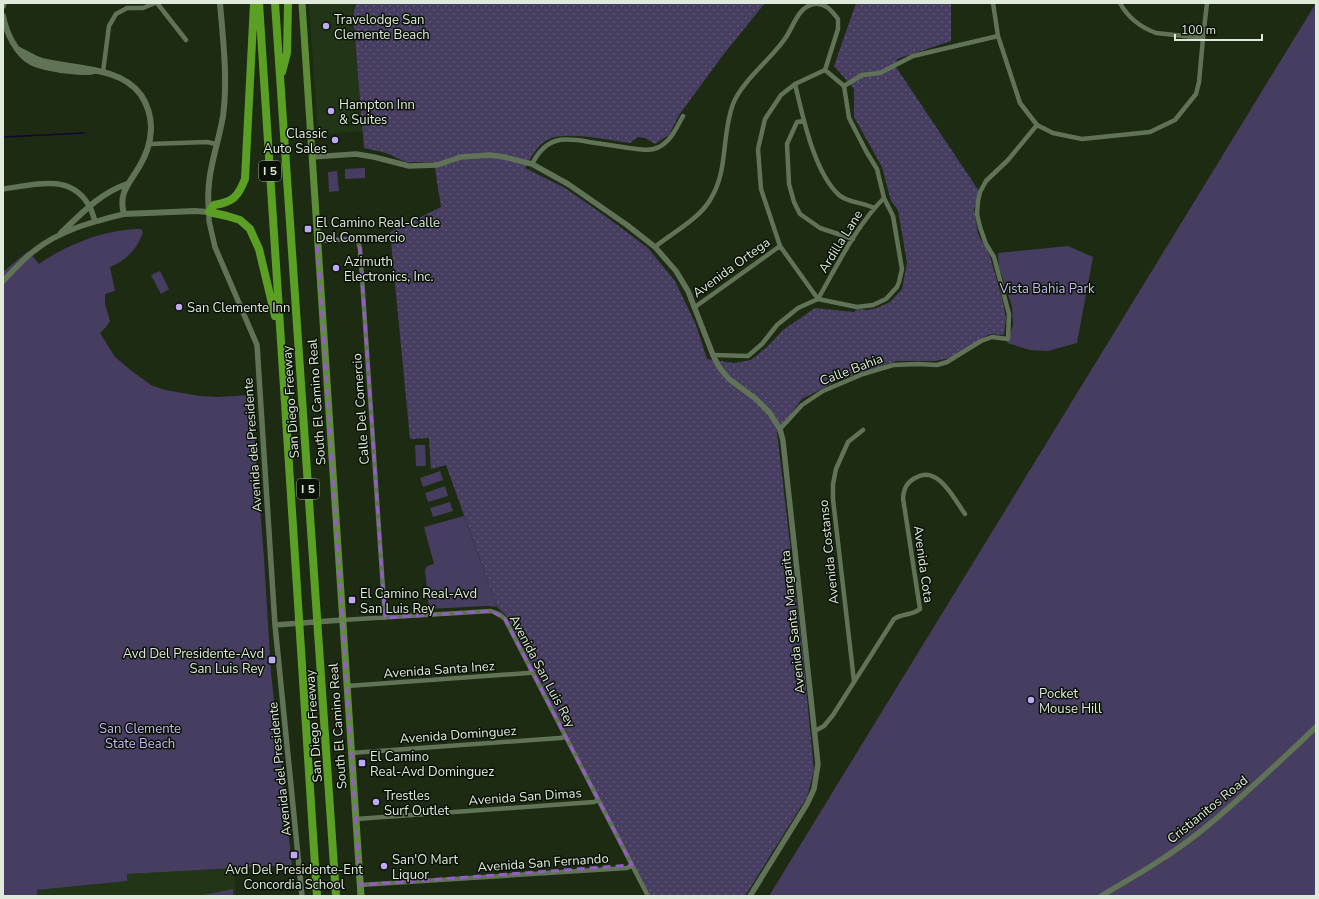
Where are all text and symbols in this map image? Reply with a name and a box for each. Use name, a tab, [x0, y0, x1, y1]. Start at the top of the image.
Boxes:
place label: Travelodge San Clemente Beach	[334, 11, 430, 44]
scale bar	[1175, 16, 1262, 42]
marker: Travelodge San Clemente Beach	[321, 21, 331, 31]
text: 100 m	[1181, 22, 1216, 38]
place label: Hampton Inn & Suites	[339, 96, 415, 129]
marker: Hampton Inn & Suites	[326, 106, 336, 116]
place label: Classic Auto Sales	[263, 125, 327, 158]
marker: Classic Auto Sales	[330, 135, 340, 145]
road number: I 5	[259, 161, 281, 181]
street label: Ardilla Lane	[814, 207, 867, 276]
place label: El Camino Real-Calle Del Commercio	[316, 214, 440, 247]
marker: El Camino Real-Calle Del Commercio	[303, 224, 313, 234]
street label: Avenida Ortega	[689, 234, 774, 302]
place label: Azimuth Electronics, Inc.	[344, 253, 433, 286]
marker: Azimuth Electronics, Inc.	[331, 263, 341, 273]
park label: Vista Bahia Park	[998, 280, 1095, 298]
place label: San Clemente Inn	[187, 299, 290, 317]
marker: San Clemente Inn	[174, 302, 184, 312]
street label: South El Camino Real	[304, 338, 330, 466]
street label: San Diego Freeway	[278, 345, 304, 459]
street label: Calle Bahia	[817, 350, 886, 390]
street label: Calle Del Comercio	[348, 353, 374, 465]
street label: Avenida del Presidente	[239, 377, 267, 513]
road number: I 5	[297, 479, 319, 499]
street label: Avenida Costanso	[815, 499, 843, 605]
street label: Avenida Cota	[909, 524, 937, 604]
street label: Avenida Santa Margarita	[777, 549, 809, 694]
place label: El Camino Real-Avd San Luis Rey	[360, 585, 477, 618]
marker: El Camino Real-Avd San Luis Rey	[347, 595, 357, 605]
street label: Avenida San Luis Rey	[505, 612, 580, 731]
place label: Avd Del Presidente-Avd San Luis Rey	[123, 645, 264, 678]
marker: Avd Del Presidente-Avd San Luis Rey	[267, 655, 277, 665]
street label: Avenida Santa Inez	[383, 657, 495, 683]
street label: South El Camino Real	[325, 662, 351, 790]
street label: San Diego Freeway	[301, 669, 327, 783]
place label: Pocket Mouse Hill	[1039, 685, 1102, 718]
marker: Pocket Mouse Hill	[1026, 695, 1036, 705]
street label: Avenida del Presidente	[264, 701, 296, 837]
park label: San Clemente State Beach	[99, 720, 181, 753]
street label: Avenida Dominguez	[399, 722, 517, 748]
place label: El Camino Real-Avd Dominguez	[370, 748, 494, 781]
marker: El Camino Real-Avd Dominguez	[357, 758, 367, 768]
street label: Cristianitos Road	[1163, 772, 1252, 848]
street label: Avenida San Dimas	[468, 784, 582, 810]
place label: Trestles Surf Outlet	[384, 787, 449, 820]
marker: Trestles Surf Outlet	[371, 797, 381, 807]
street label: Avenida San Fernando	[477, 849, 609, 877]
marker: Avd Del Presidente-Ent Concordia School	[289, 850, 299, 860]
place label: San'O Mart Liquor	[392, 851, 458, 884]
place label: Avd Del Presidente-Ent Concordia School	[225, 861, 363, 894]
marker: San'O Mart Liquor	[379, 861, 389, 871]

